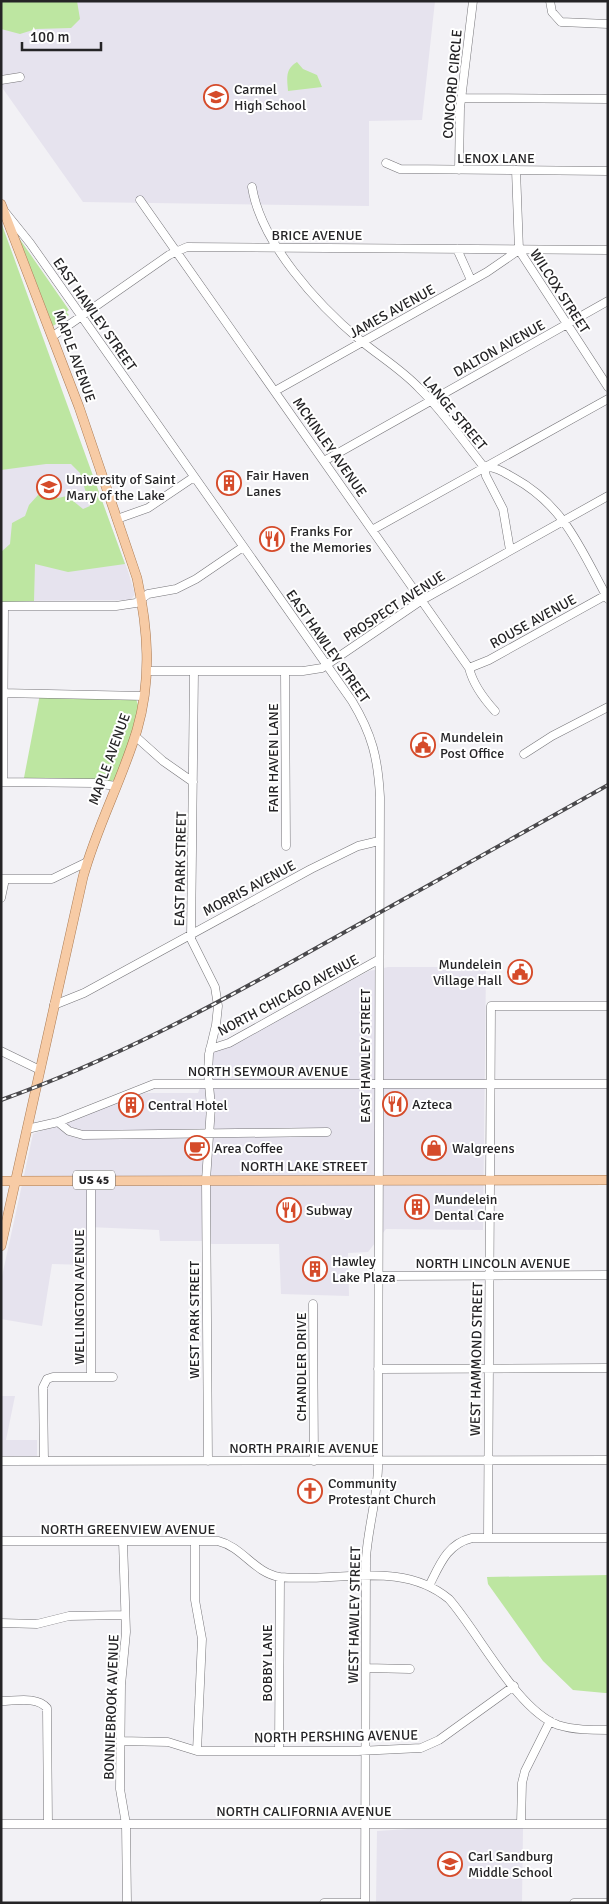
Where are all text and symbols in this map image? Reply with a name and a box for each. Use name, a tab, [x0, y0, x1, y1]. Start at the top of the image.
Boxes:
scale bar	[22, 20, 101, 52]
text: 100 m	[30, 28, 70, 46]
street label: CONCORD CIRCLE	[439, 29, 466, 139]
place label: Carmel High School	[234, 81, 306, 114]
school or university icon: Carmel High School	[203, 84, 229, 110]
street label: LENOX LANE	[457, 150, 535, 167]
street label: BRICE AVENUE	[271, 227, 363, 244]
street label: WILCOX STREET	[526, 246, 593, 337]
street label: EAST HAWLEY STREET	[49, 255, 140, 374]
street label: JAMES AVENUE	[346, 281, 438, 342]
street label: MAPLE AVENUE	[50, 308, 99, 405]
street label: DALTON AVENUE	[450, 316, 548, 381]
street label: LANGE STREET	[419, 373, 490, 454]
street label: MCKINLEY AVENUE	[289, 394, 370, 500]
place label: Fair Haven Lanes	[246, 467, 309, 500]
building icon: Fair Haven Lanes	[216, 470, 242, 496]
place label: University of Saint Mary of the Lake	[66, 471, 176, 504]
school or university icon: University of Saint Mary of the Lake	[36, 474, 62, 500]
place label: Franks For the Memories	[290, 523, 372, 556]
restaurant icon: Franks For the Memories	[259, 526, 285, 552]
street label: PROSPECT AVENUE	[340, 567, 448, 646]
street label: EAST HAWLEY STREET	[282, 587, 373, 706]
street label: ROUSE AVENUE	[487, 591, 579, 652]
street label: FAIR HAVEN LANE	[265, 703, 282, 813]
street label: MAPLE AVENUE	[85, 711, 134, 807]
place label: Mundelein Post Office	[440, 729, 504, 762]
public building icon: Mundelein Post Office	[410, 732, 436, 758]
street label: EAST PARK STREET	[171, 811, 190, 927]
street label: MORRIS AVENUE	[200, 857, 299, 920]
street label: NORTH CHICAGO AVENUE	[215, 951, 362, 1040]
place label: Mundelein Village Hall	[433, 956, 502, 989]
public building icon: Mundelein Village Hall	[507, 959, 533, 985]
street label: EAST HAWLEY STREET	[357, 989, 374, 1123]
street label: NORTH SEYMOUR AVENUE	[188, 1063, 348, 1080]
restaurant icon: Azteca	[382, 1091, 408, 1117]
building icon: Central Hotel	[118, 1092, 144, 1118]
place label: Azteca	[412, 1096, 452, 1113]
place label: Central Hotel	[148, 1097, 228, 1114]
cafe icon: Area Coffee	[184, 1135, 210, 1161]
shop icon: Walgreens	[421, 1135, 447, 1161]
place label: Area Coffee	[214, 1140, 283, 1157]
place label: Walgreens	[452, 1140, 515, 1157]
street label: NORTH LAKE STREET	[241, 1158, 368, 1175]
road number: US 45	[73, 1170, 115, 1190]
place label: Mundelein Dental Care	[434, 1191, 504, 1224]
building icon: Mundelein Dental Care	[404, 1194, 430, 1220]
restaurant icon: Subway	[276, 1197, 302, 1223]
place label: Subway	[306, 1202, 353, 1219]
street label: WELLINGTON AVENUE	[71, 1229, 88, 1365]
place label: Hawley Lake Plaza	[332, 1253, 396, 1286]
street label: NORTH LINCOLN AVENUE	[415, 1255, 571, 1272]
building icon: Hawley Lake Plaza	[302, 1256, 328, 1282]
street label: WEST PARK STREET	[186, 1261, 203, 1379]
street label: WEST HAMMOND STREET	[467, 1282, 486, 1436]
street label: CHANDLER DRIVE	[293, 1312, 310, 1422]
street label: NORTH PRAIRIE AVENUE	[229, 1440, 379, 1457]
place label: Community Protestant Church	[328, 1475, 436, 1508]
church icon: Community Protestant Church	[297, 1478, 323, 1504]
street label: NORTH GREENVIEW AVENUE	[41, 1521, 215, 1538]
street label: WEST HAWLEY STREET	[345, 1546, 364, 1684]
street label: BOBBY LANE	[259, 1624, 276, 1702]
street label: BONNIEBROOK AVENUE	[100, 1634, 123, 1780]
street label: NORTH PERSHING AVENUE	[254, 1727, 418, 1746]
street label: NORTH CALIFORNIA AVENUE	[216, 1803, 392, 1820]
place label: Carl Sandburg Middle School	[468, 1848, 553, 1881]
school or university icon: Carl Sandburg Middle School	[437, 1851, 463, 1877]

